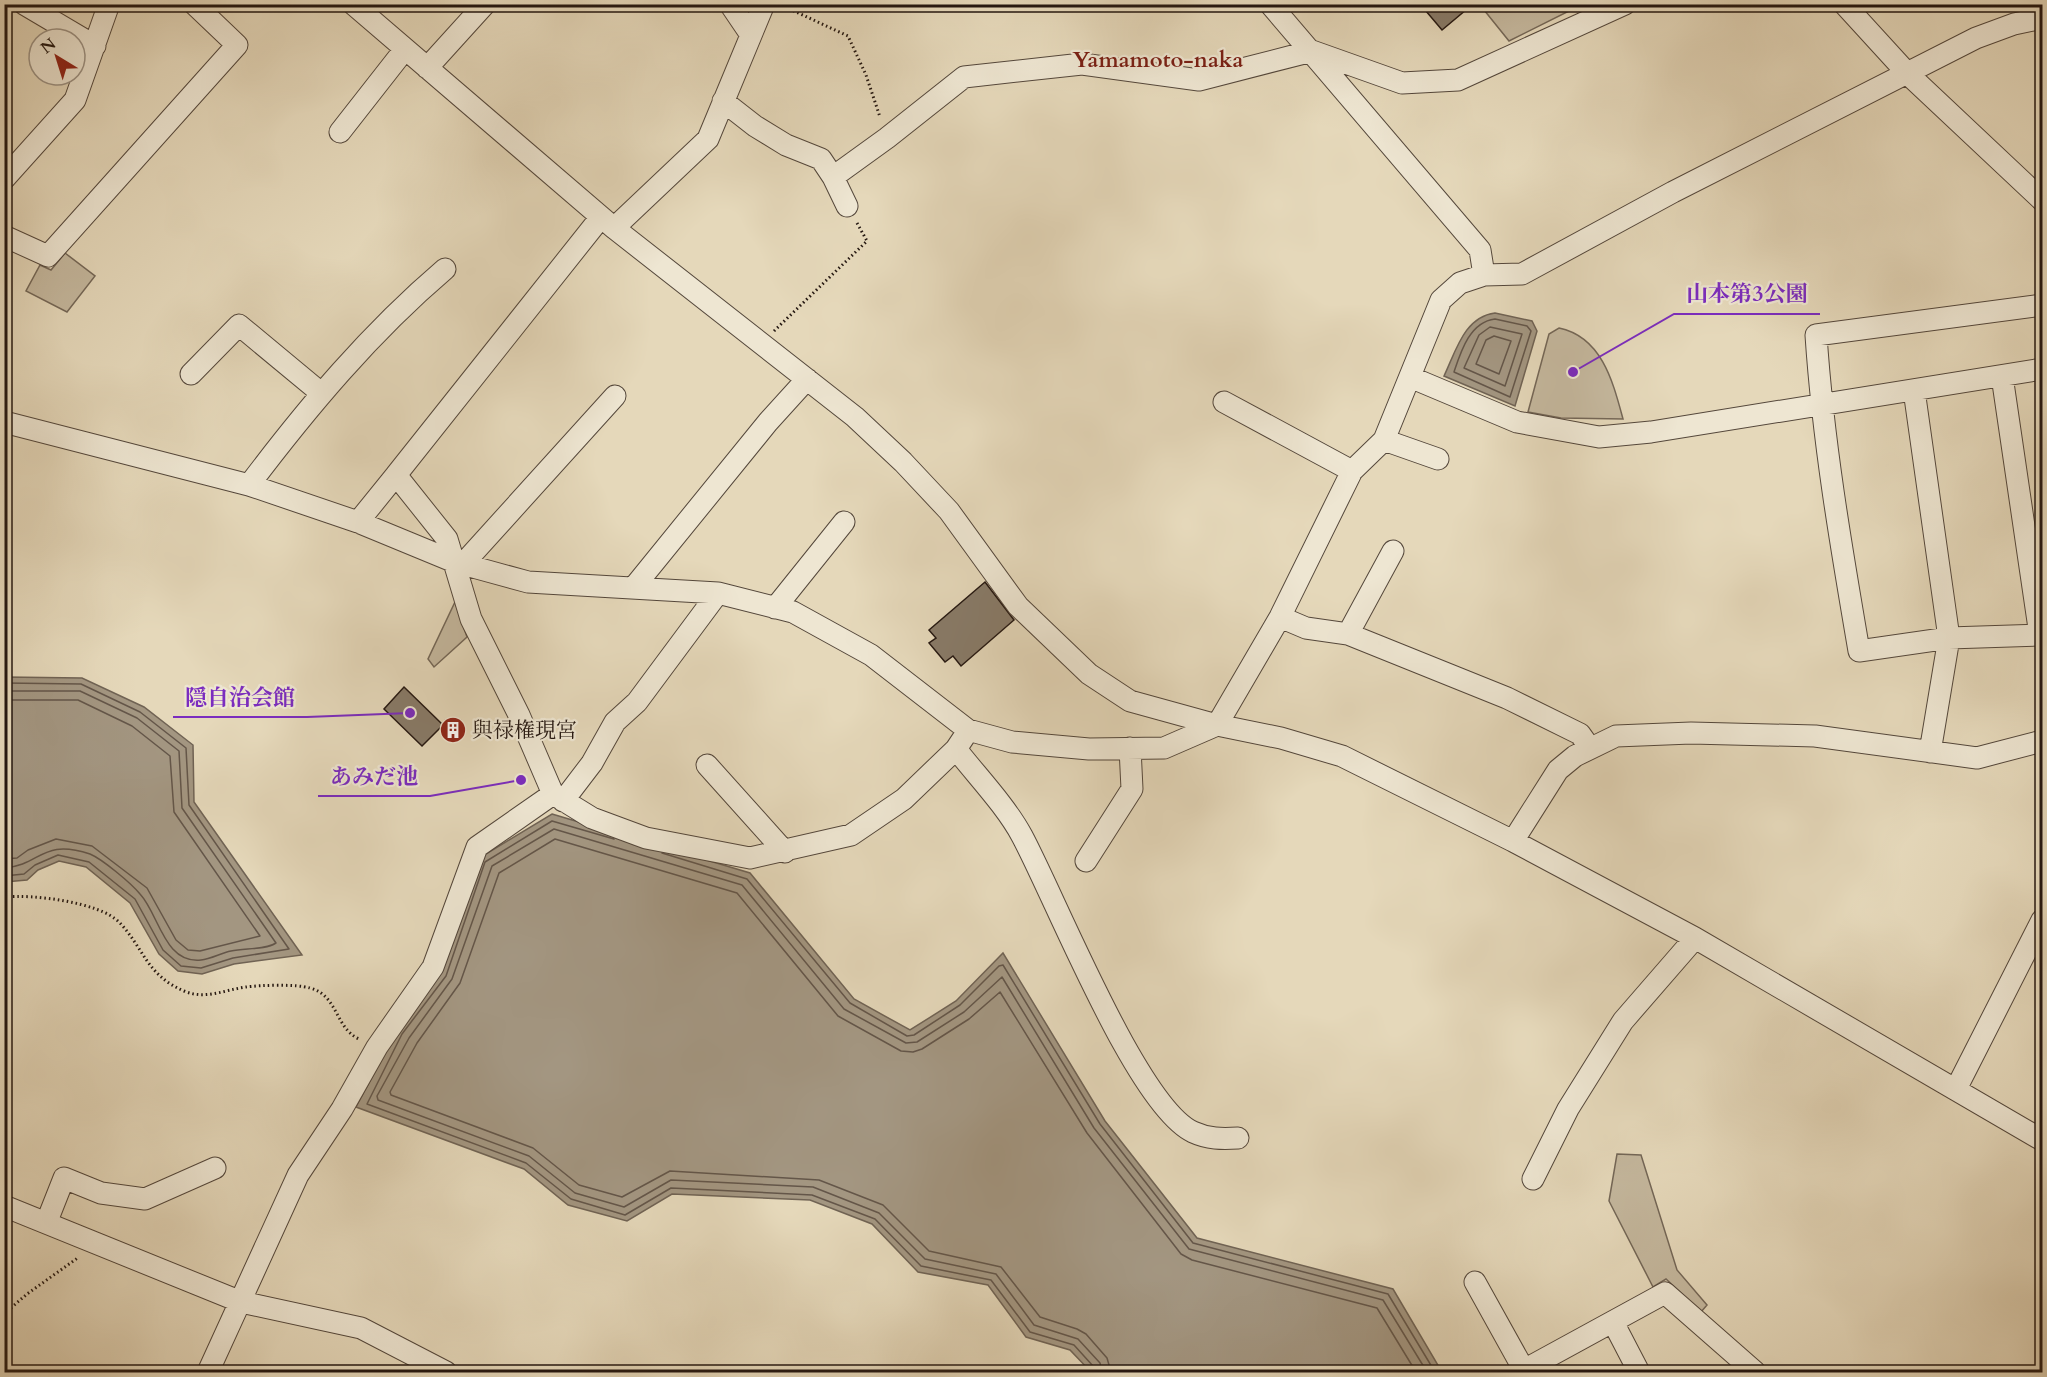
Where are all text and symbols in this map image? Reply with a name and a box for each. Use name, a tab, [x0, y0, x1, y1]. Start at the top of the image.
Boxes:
north arrow	[27, 27, 87, 87]
text: N	[36, 33, 61, 59]
district label: Yamamoto-naka	[1072, 45, 1244, 75]
callout: 山本第3公園	[1674, 274, 1820, 314]
text: 山本第3公園	[1686, 279, 1808, 309]
callout: 隠自治会館	[173, 677, 307, 717]
text: 隠自治会館	[185, 683, 295, 713]
building icon: 與禄権現宮	[438, 715, 468, 745]
place label: 與禄権現宮	[472, 716, 577, 745]
callout: あみだ池	[318, 756, 430, 796]
text: あみだ池	[330, 762, 418, 792]

